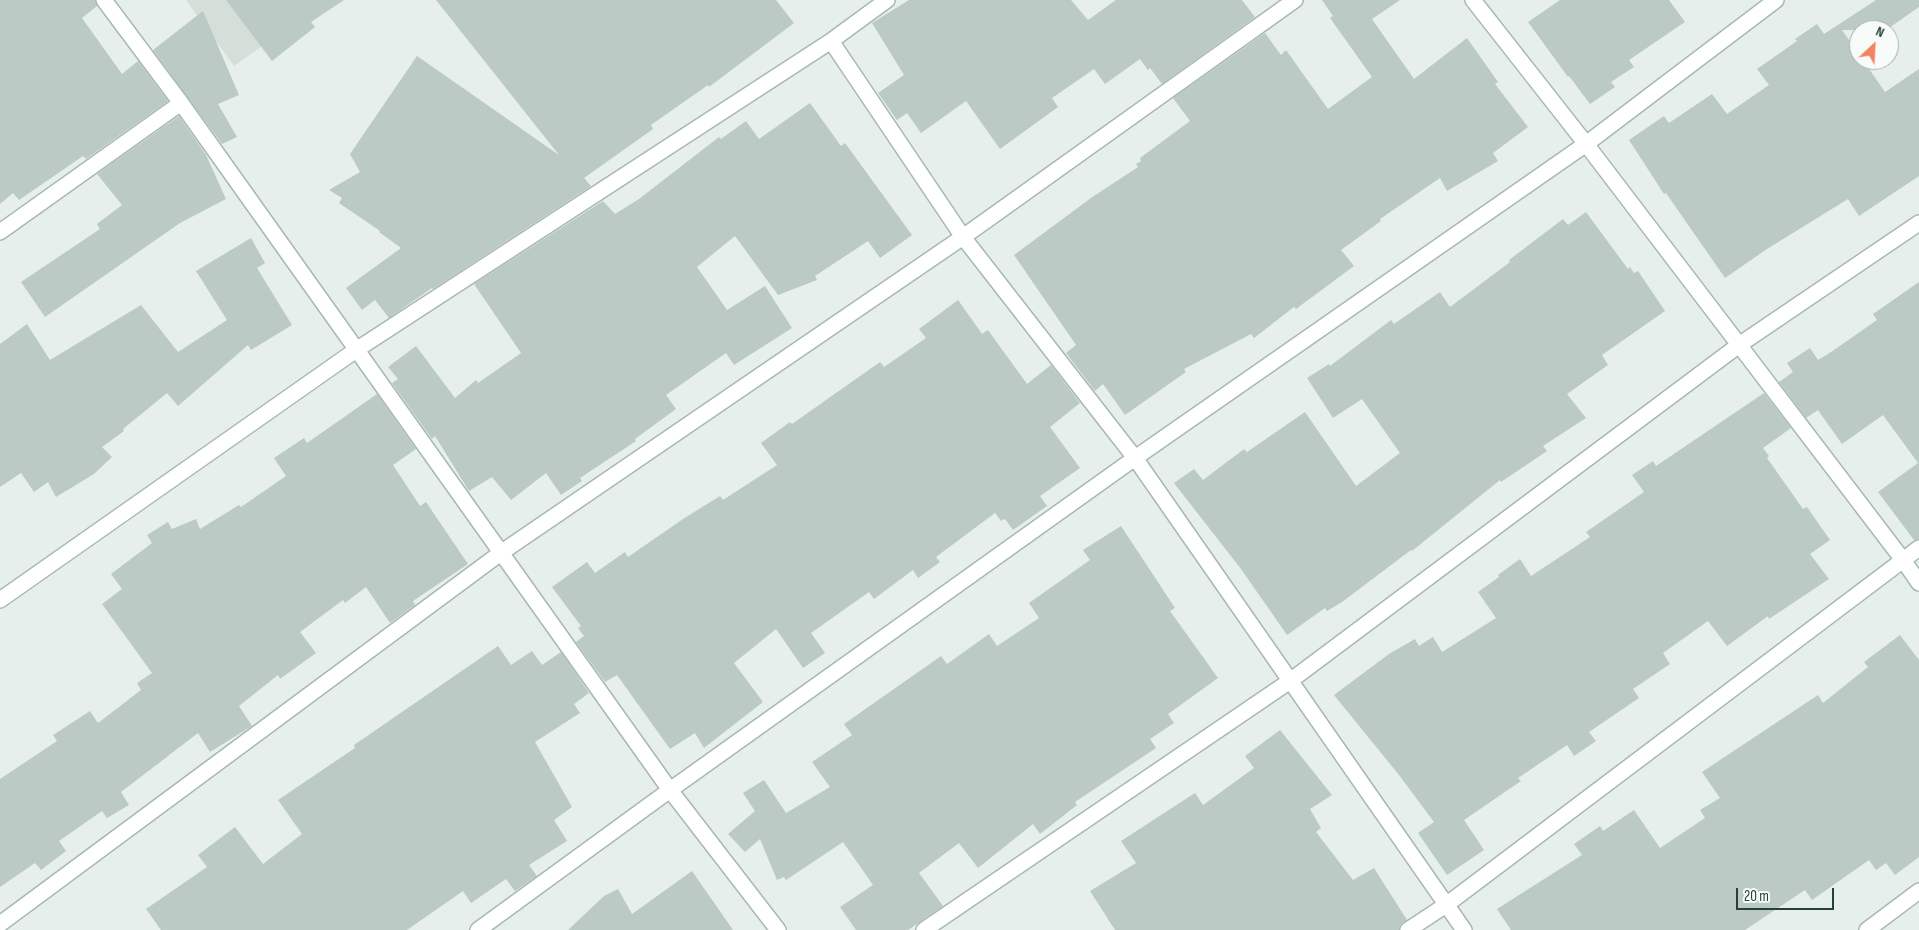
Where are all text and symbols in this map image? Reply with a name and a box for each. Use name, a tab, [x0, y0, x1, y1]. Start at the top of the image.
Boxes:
north arrow	[1849, 20, 1899, 70]
text: N	[1873, 23, 1887, 41]
scale bar	[1739, 878, 1836, 910]
text: 20 m	[1744, 887, 1769, 906]

